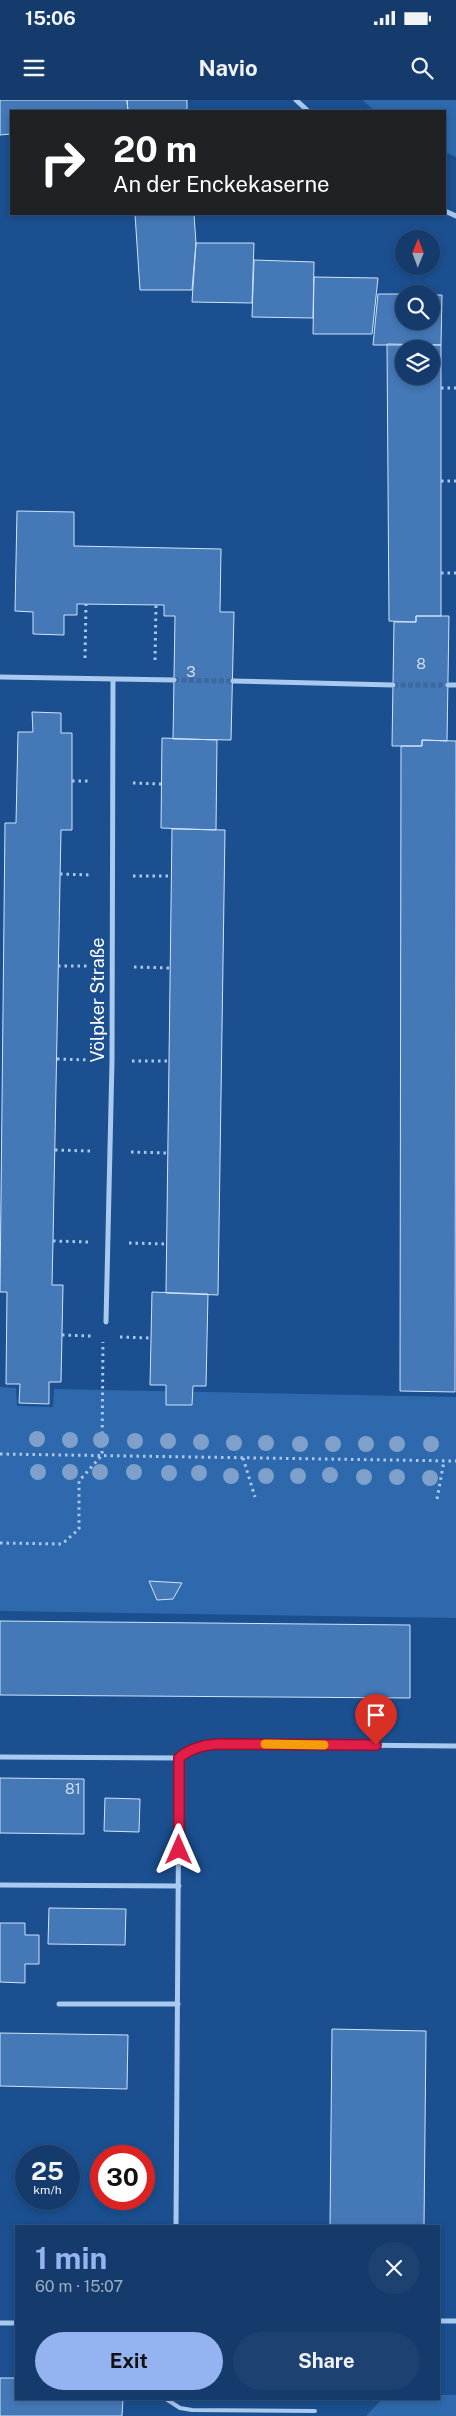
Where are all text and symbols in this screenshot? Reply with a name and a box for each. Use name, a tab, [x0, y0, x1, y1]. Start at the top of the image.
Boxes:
text: 15:06	[25, 7, 76, 29]
icon: menu	[20, 54, 48, 82]
icon: search	[408, 54, 436, 82]
text: Navio	[198, 55, 258, 81]
text: 20 m	[113, 129, 197, 170]
icon: right	[30, 130, 95, 195]
text: An der Enckekaserne	[113, 171, 330, 197]
north arrow	[395, 230, 440, 275]
map controls	[395, 230, 440, 385]
button: search	[395, 285, 440, 330]
button: layers	[395, 340, 440, 385]
house number: 8	[416, 655, 426, 672]
house number: 3	[186, 663, 196, 680]
street label: Völpker Straße	[87, 937, 108, 1063]
pin	[355, 1694, 397, 1745]
icon: arrive	[362, 1701, 390, 1729]
house number: 81	[65, 1780, 81, 1797]
position arrow	[152, 1823, 204, 1875]
speed limit sign: 30	[90, 2145, 155, 2210]
text: 25	[31, 2156, 64, 2186]
text: km/h	[33, 2183, 62, 2197]
text: 1 min	[35, 2240, 107, 2276]
button: close	[368, 2242, 420, 2294]
text: 60 m · 15:07	[35, 2277, 123, 2296]
button: Exit	[35, 2332, 223, 2390]
button: Share	[233, 2332, 420, 2390]

